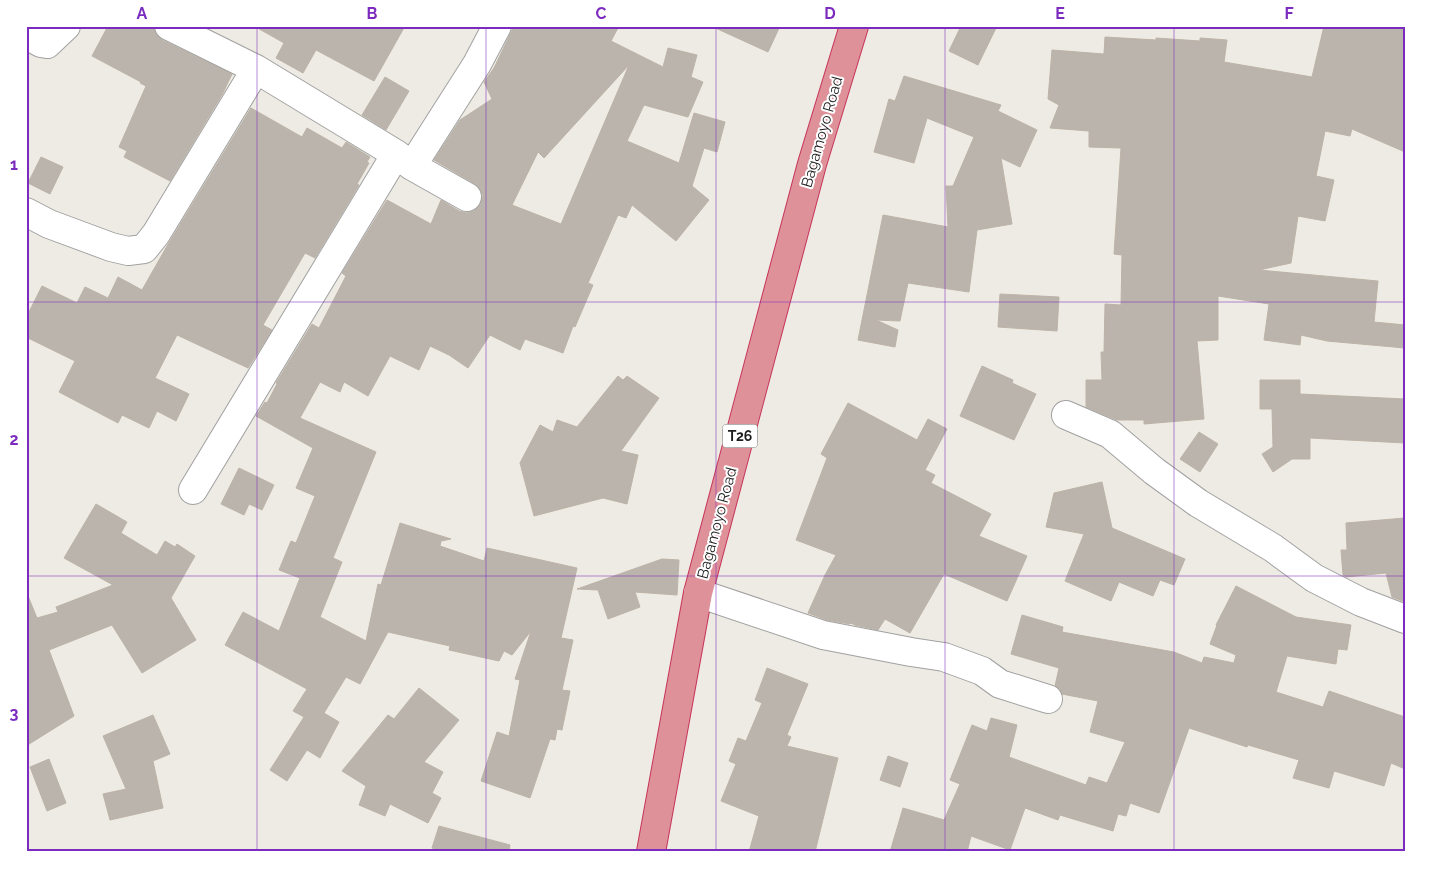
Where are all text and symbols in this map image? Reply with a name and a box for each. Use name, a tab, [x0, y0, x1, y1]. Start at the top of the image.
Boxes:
text: A	[137, 4, 148, 23]
text: B	[367, 4, 378, 23]
text: C	[596, 4, 607, 23]
text: D	[824, 4, 836, 23]
text: E	[1055, 4, 1065, 23]
text: F	[1284, 4, 1294, 23]
street label: Bagamoyo Road	[798, 74, 846, 190]
text: 1	[10, 155, 18, 174]
road number: T26	[722, 424, 758, 448]
text: 2	[9, 430, 19, 449]
street label: Bagamoyo Road	[693, 465, 741, 581]
text: 3	[10, 704, 19, 723]

